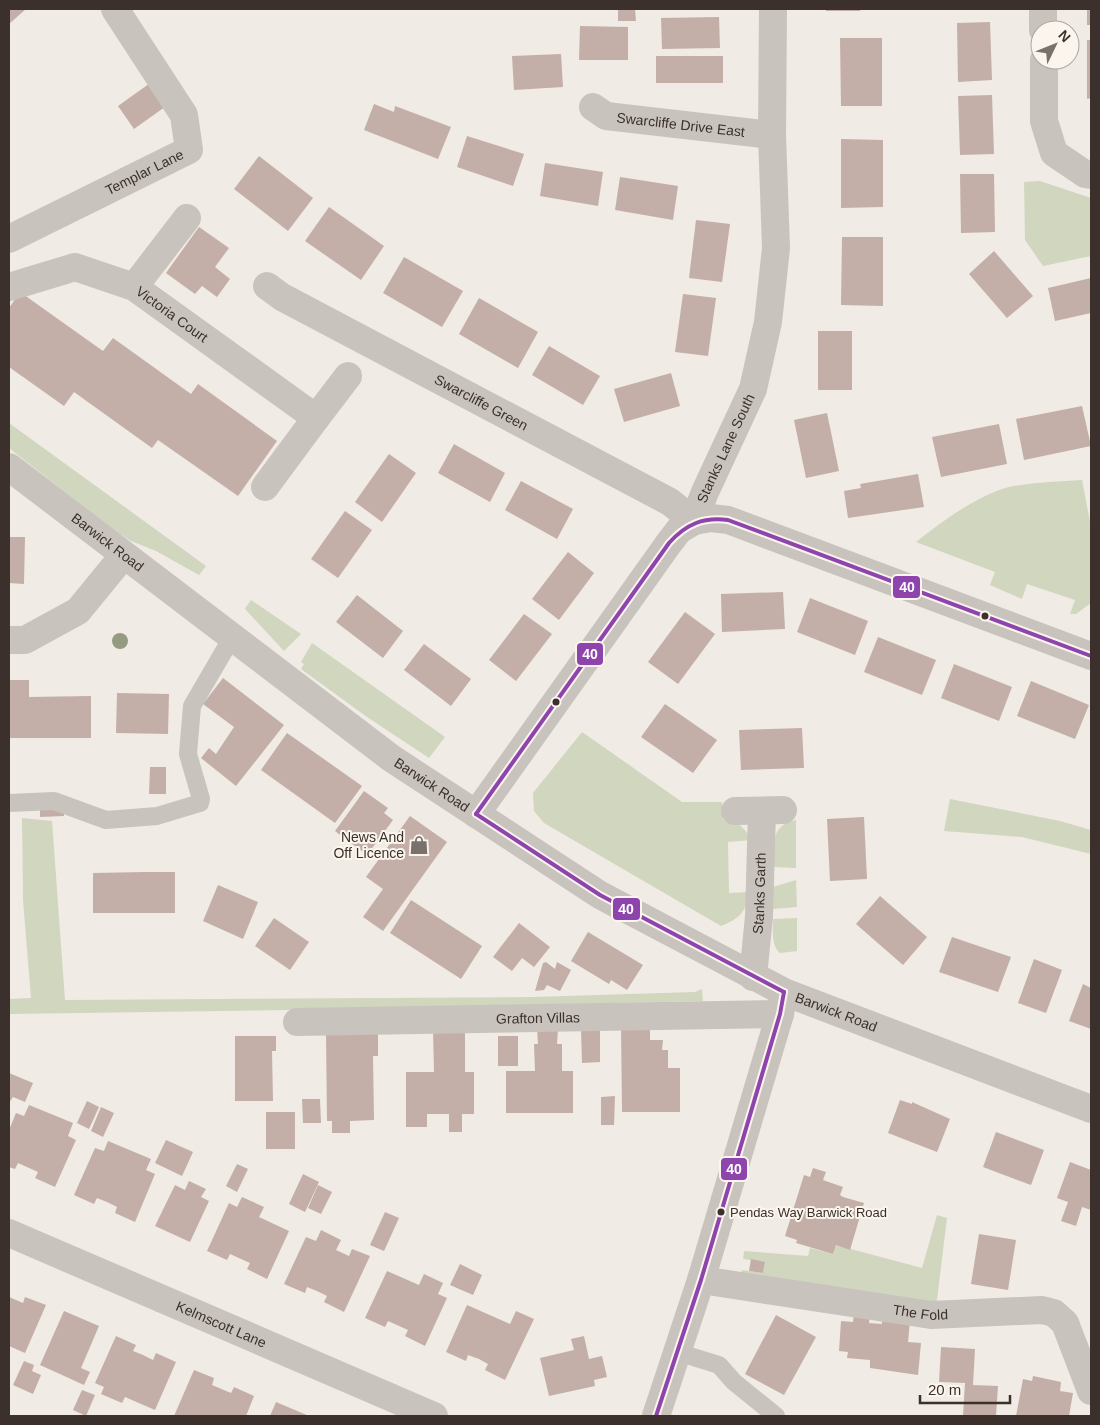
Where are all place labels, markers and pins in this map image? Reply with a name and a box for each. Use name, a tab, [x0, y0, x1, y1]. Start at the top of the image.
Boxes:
unlabelled marker	[980, 611, 990, 621]
unlabelled marker	[551, 697, 561, 707]
place label: News And Off Licence	[333, 829, 404, 861]
shop icon: News And Off Licence	[408, 834, 430, 856]
place label: Pendas Way Barwick Road	[730, 1205, 887, 1220]
marker: Pendas Way Barwick Road	[716, 1207, 726, 1217]

